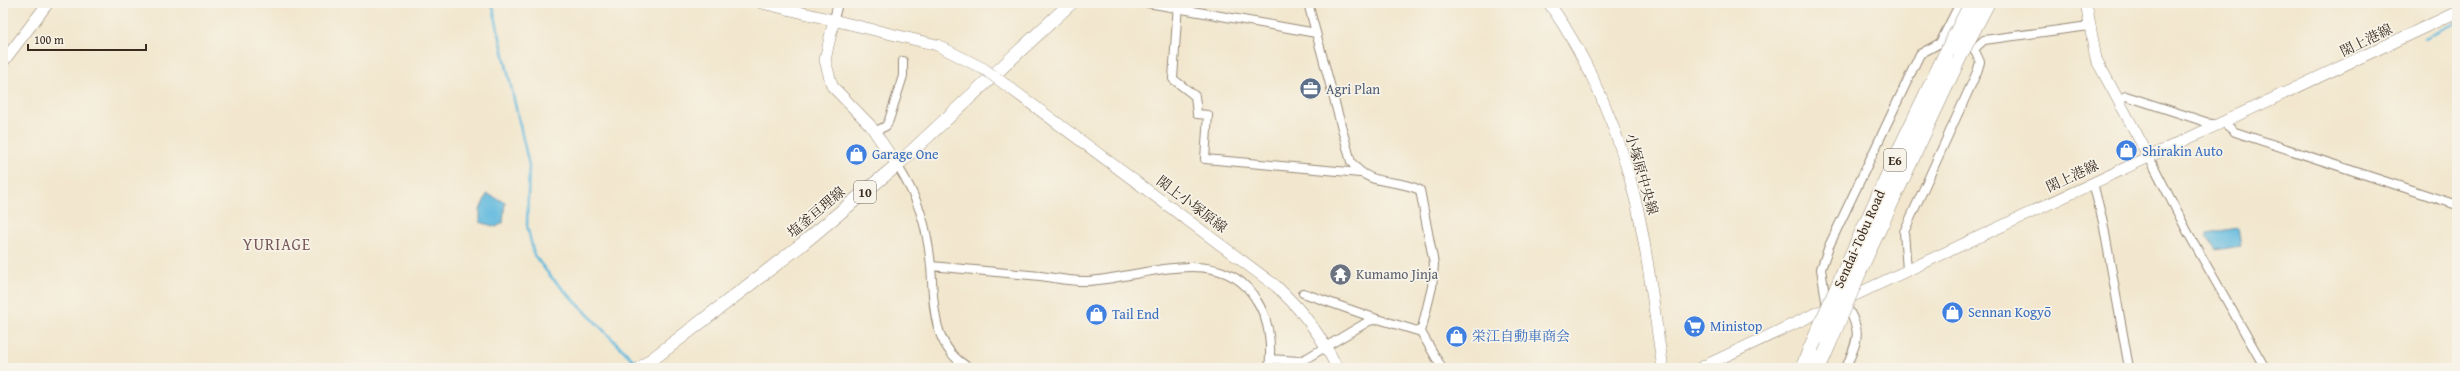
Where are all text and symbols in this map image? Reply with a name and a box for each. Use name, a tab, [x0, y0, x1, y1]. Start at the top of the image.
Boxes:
street label: 閖上港線	[2336, 19, 2396, 61]
scale bar	[28, 26, 146, 52]
text: 100 m	[34, 31, 64, 48]
office icon: Agri Plan	[1297, 76, 1323, 102]
place label: Agri Plan	[1326, 79, 1380, 99]
street label: 小塚原中央線	[1621, 131, 1663, 217]
shop icon: Shirakin Auto	[2113, 138, 2139, 164]
shop icon: Garage One	[844, 141, 870, 167]
place label: Shirakin Auto	[2142, 141, 2223, 161]
place label: Garage One	[872, 144, 939, 164]
road number: E6	[1884, 149, 1906, 171]
street label: 閖上港線	[2042, 155, 2102, 197]
street label: 閖上小塚原線	[1152, 171, 1232, 237]
road number: 10	[854, 181, 876, 203]
street label: 塩釜亘理線	[783, 182, 849, 242]
street label: Sendai-Tobu Road	[1828, 186, 1890, 291]
district label: YURIAGE	[243, 232, 311, 256]
temple icon: Kumamo Jinja	[1328, 261, 1354, 287]
place label: Kumamo Jinja	[1356, 264, 1439, 284]
shop icon: Sennan Kogyō	[1940, 299, 1966, 325]
shop icon: Tail End	[1083, 301, 1109, 327]
place label: Sennan Kogyō	[1968, 302, 2051, 322]
place label: Tail End	[1112, 304, 1160, 324]
supermarket icon: Ministop	[1681, 313, 1707, 339]
place label: Ministop	[1710, 316, 1763, 336]
shop icon: 栄江自動車商会	[1444, 323, 1470, 349]
place label: 栄江自動車商会	[1472, 326, 1570, 346]

